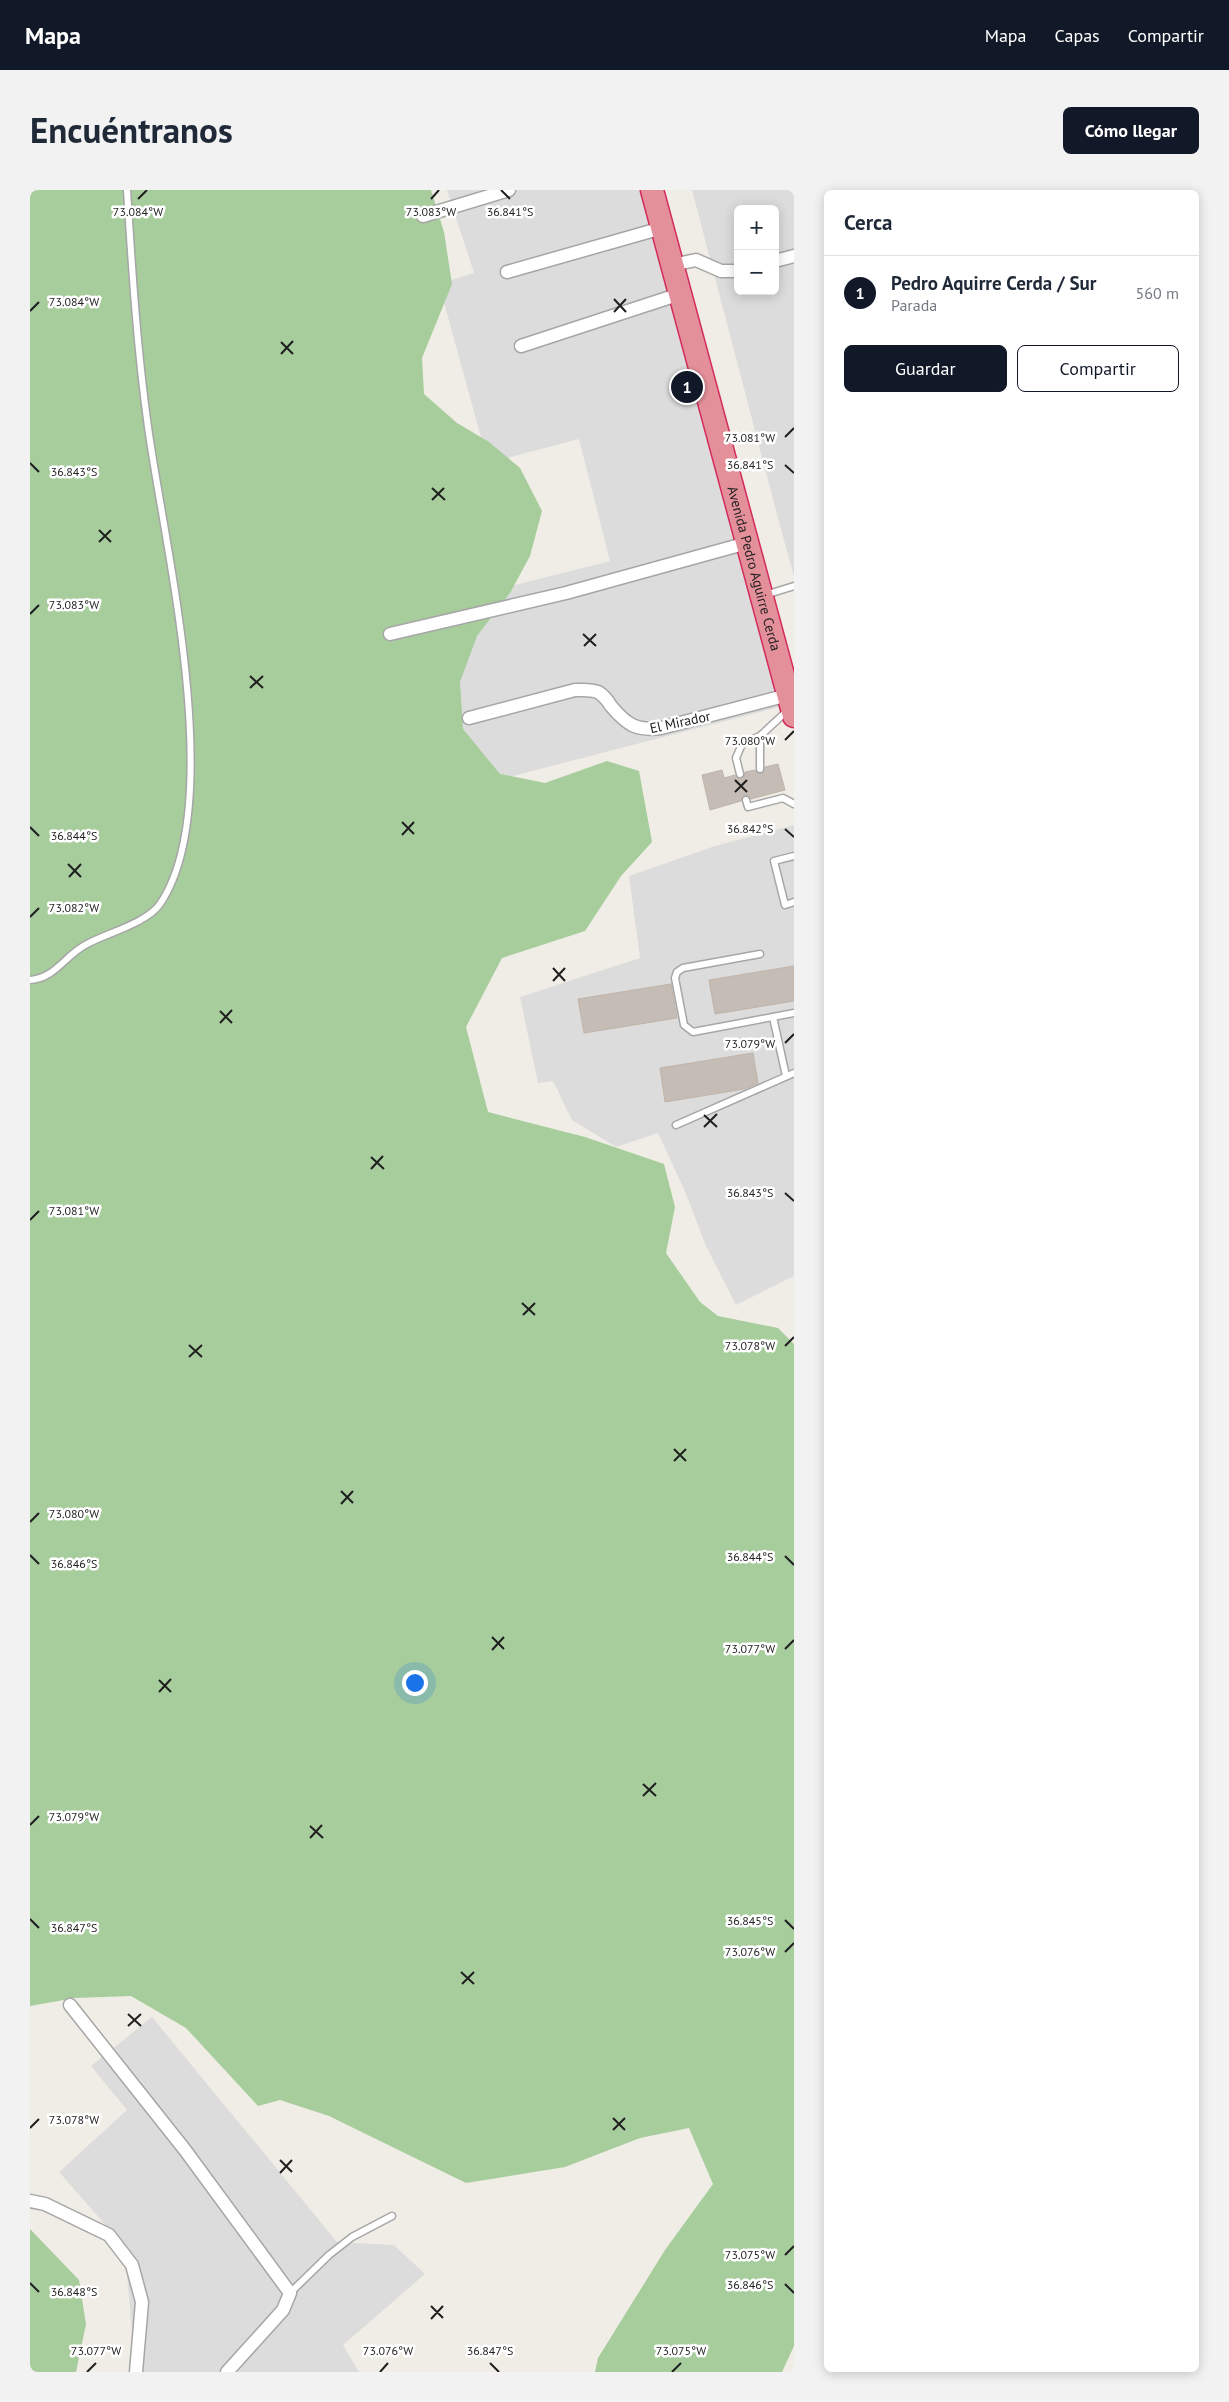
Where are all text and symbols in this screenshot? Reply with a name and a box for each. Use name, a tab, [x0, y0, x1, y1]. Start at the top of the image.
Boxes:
text: Mapa	[25, 20, 81, 51]
text: Mapa	[985, 24, 1027, 47]
text: Capas	[1055, 24, 1100, 47]
text: Compartir	[1128, 24, 1204, 47]
text: Encuéntranos	[30, 107, 233, 153]
button: Cómo llegar	[1063, 107, 1199, 154]
text: 73.084°W	[113, 204, 163, 219]
text: 73.083°W	[406, 204, 456, 219]
text: 36.841°S	[487, 204, 533, 219]
map controls	[734, 205, 779, 295]
button: +	[734, 205, 779, 250]
text: Cerca	[844, 209, 893, 236]
button: −	[734, 250, 779, 295]
text: Pedro Aquirre Cerda / Sur	[891, 271, 1096, 295]
text: 1	[855, 283, 865, 303]
text: 560 m	[1136, 283, 1179, 303]
text: 73.084°W	[49, 294, 99, 309]
text: Parada	[891, 295, 937, 315]
button: Guardar	[844, 345, 1007, 392]
button: Compartir	[1017, 345, 1179, 392]
pin: 1	[671, 368, 703, 406]
text: 73.081°W	[725, 430, 775, 445]
text: 36.841°S	[727, 457, 773, 472]
text: 36.843°S	[51, 464, 97, 479]
street label: Avenida Pedro Aguirre Cerda	[723, 484, 785, 653]
text: 73.083°W	[49, 597, 99, 612]
street label: El Mirador	[648, 707, 712, 737]
text: 73.080°W	[725, 733, 775, 748]
text: 36.842°S	[727, 821, 773, 836]
text: 36.844°S	[51, 828, 97, 843]
text: 73.082°W	[49, 900, 99, 915]
text: 73.079°W	[725, 1036, 775, 1051]
text: 36.843°S	[727, 1185, 773, 1200]
text: 73.081°W	[49, 1203, 99, 1218]
text: 73.078°W	[725, 1338, 775, 1353]
text: 73.080°W	[49, 1506, 99, 1521]
text: 36.844°S	[727, 1549, 773, 1564]
text: 36.846°S	[51, 1556, 97, 1571]
text: 73.077°W	[725, 1641, 775, 1656]
your location	[402, 1670, 428, 1696]
text: 73.079°W	[49, 1809, 99, 1824]
text: 36.845°S	[727, 1913, 773, 1928]
text: 36.847°S	[51, 1920, 97, 1935]
text: 73.076°W	[725, 1944, 775, 1959]
text: 73.078°W	[49, 2112, 99, 2127]
text: 73.075°W	[725, 2247, 775, 2262]
text: 36.846°S	[727, 2277, 773, 2292]
text: 36.848°S	[51, 2284, 97, 2299]
text: 73.077°W	[71, 2343, 121, 2358]
text: 73.076°W	[363, 2343, 413, 2358]
text: 36.847°S	[467, 2343, 513, 2358]
text: 73.075°W	[656, 2343, 706, 2358]

